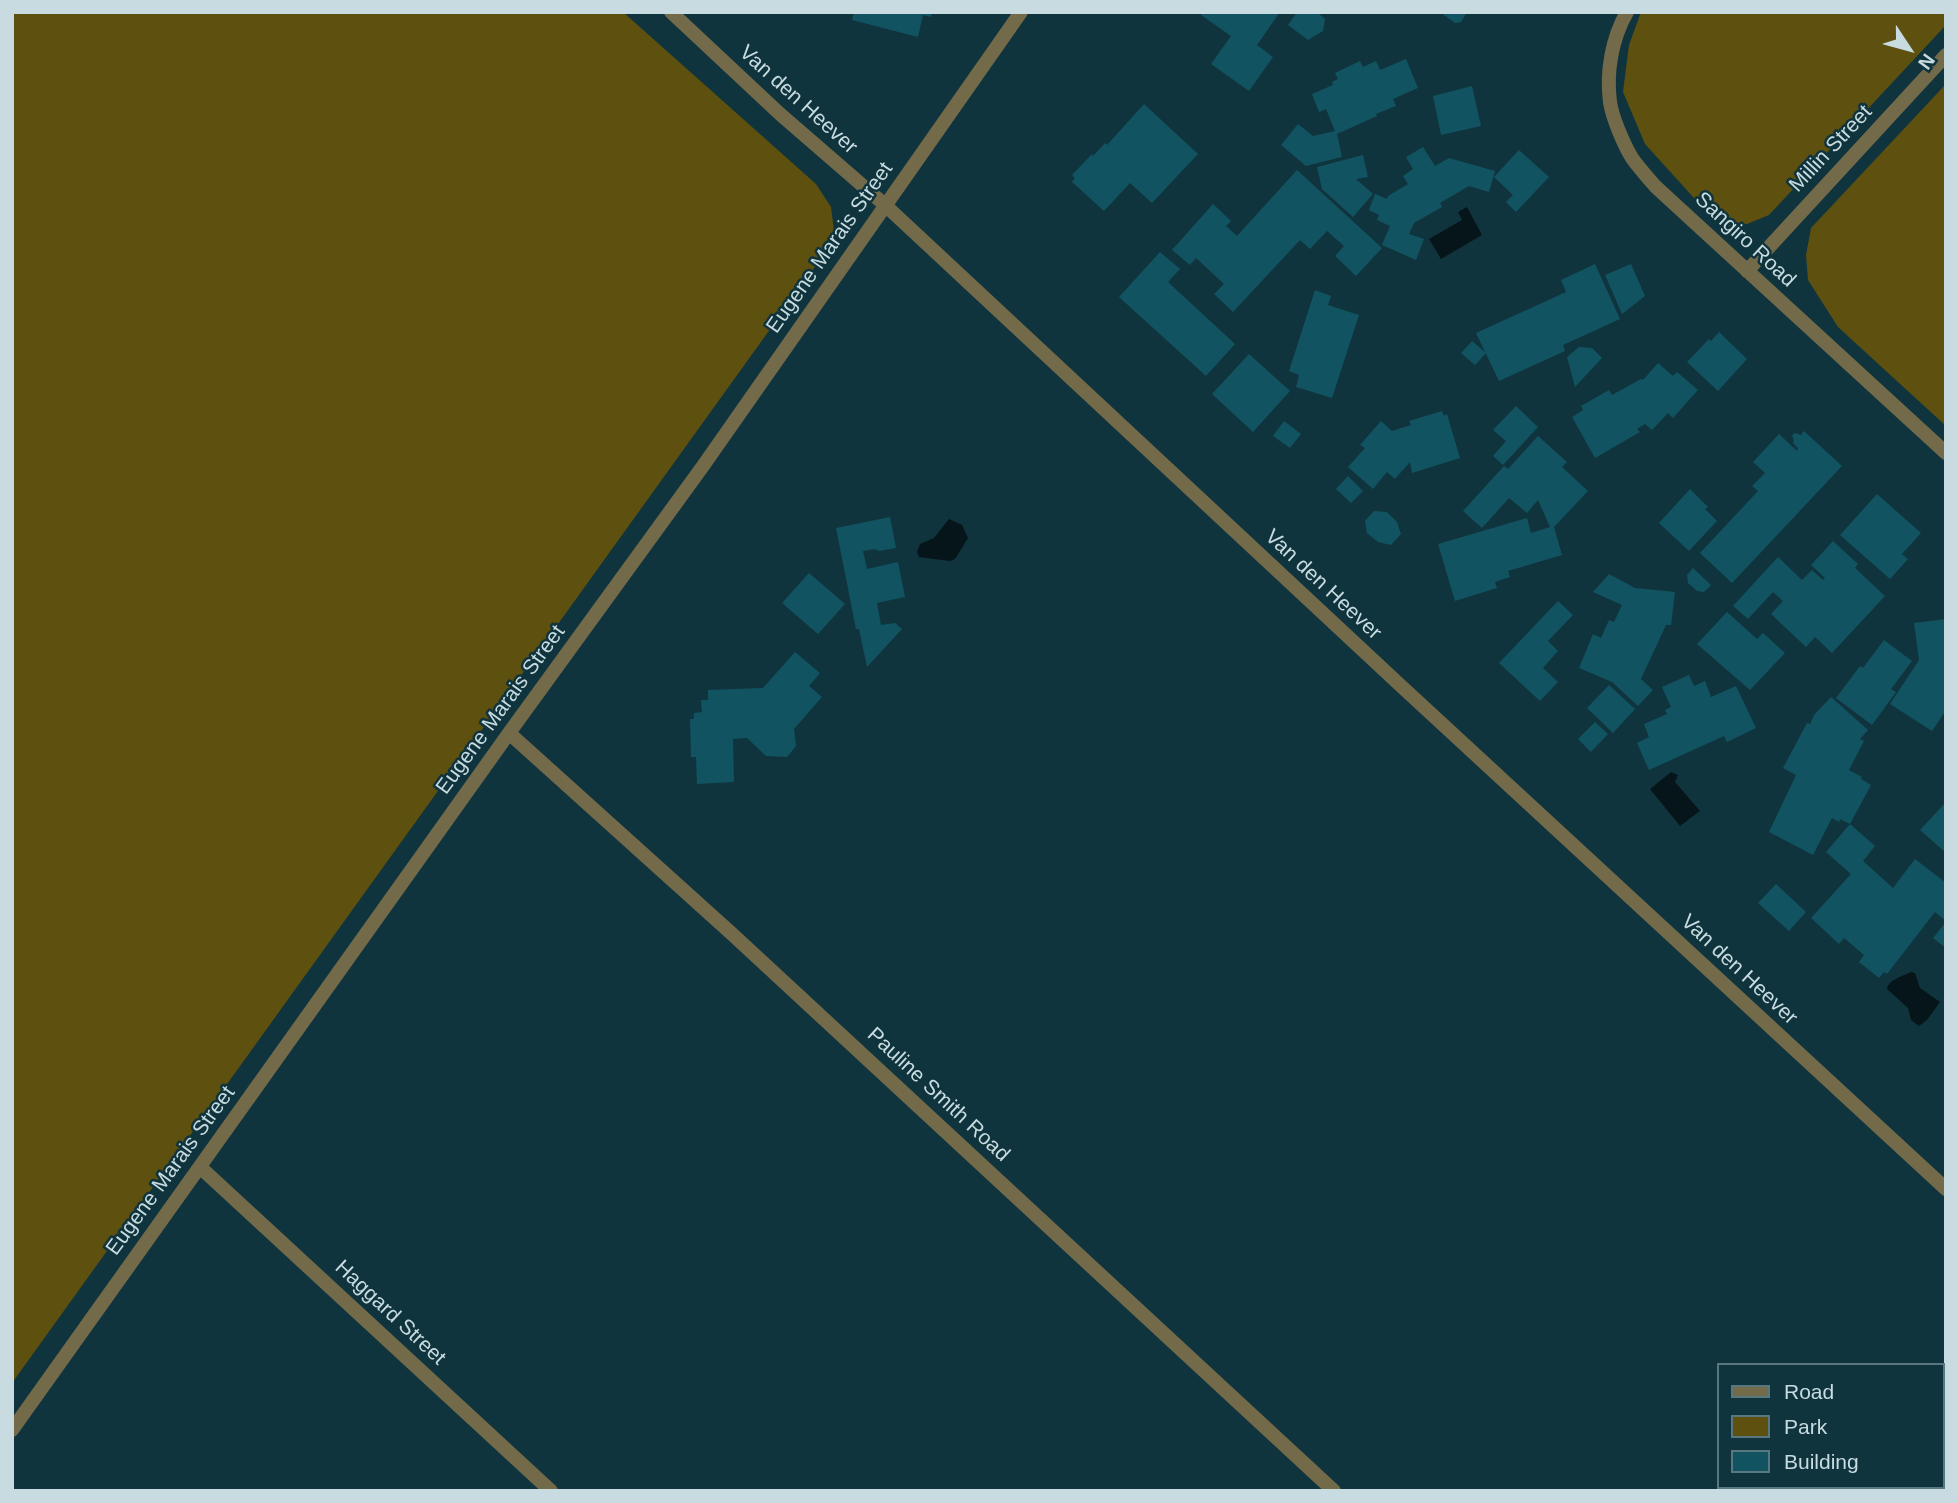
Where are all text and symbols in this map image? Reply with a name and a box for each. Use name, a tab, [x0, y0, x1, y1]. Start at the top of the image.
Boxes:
north arrow	[1874, 14, 1944, 84]
street label: Van den Heever	[734, 40, 862, 160]
text: N	[1914, 50, 1939, 73]
street label: Millin Street	[1784, 100, 1878, 198]
street label: Eugene Marais Street	[761, 158, 899, 338]
street label: Sangiro Road	[1689, 187, 1801, 293]
street label: Van den Heever	[1259, 525, 1387, 645]
street label: Eugene Marais Street	[431, 620, 571, 800]
street label: Van den Heever	[1675, 910, 1803, 1030]
street label: Pauline Smith Road	[862, 1022, 1014, 1168]
street label: Eugene Marais Street	[101, 1081, 241, 1261]
street label: Haggard Street	[329, 1255, 451, 1371]
legend	[1716, 1363, 1944, 1489]
text: Road	[1784, 1380, 1834, 1403]
text: Park	[1784, 1415, 1827, 1438]
text: Building	[1784, 1450, 1859, 1473]

